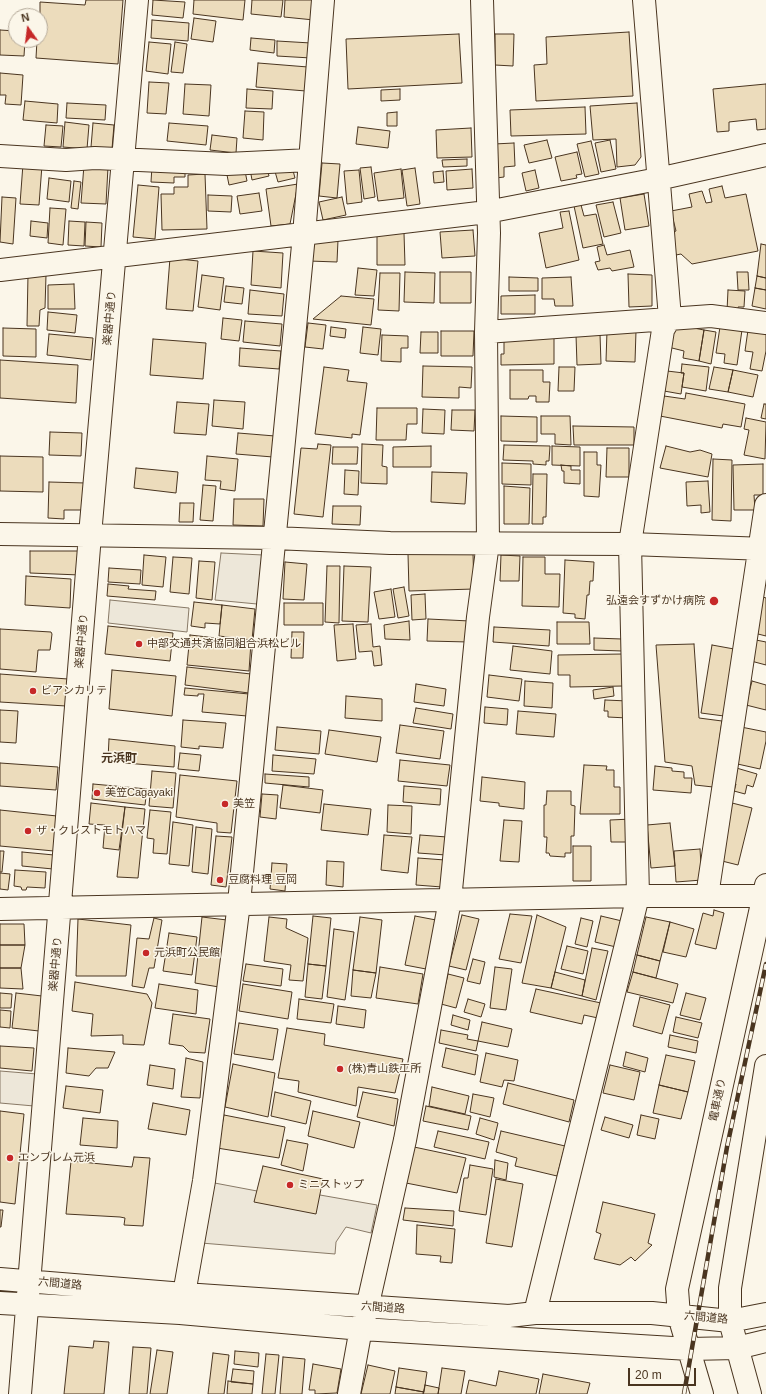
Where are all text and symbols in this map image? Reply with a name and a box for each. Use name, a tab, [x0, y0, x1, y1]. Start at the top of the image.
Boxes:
north arrow	[8, 8, 48, 48]
text: N	[20, 11, 31, 24]
street label: 楽器中通り	[101, 290, 119, 346]
place label: 弘遠会すずかけ病院	[606, 594, 705, 608]
marker: 弘遠会すずかけ病院	[708, 595, 720, 607]
street label: 楽器中通り	[73, 613, 91, 669]
place label: 中部交通共済協同組合浜松ビル	[147, 637, 301, 651]
marker: 中部交通共済協同組合浜松ビル	[134, 639, 144, 649]
place label: ビアンカリテ	[41, 684, 107, 698]
marker: ビアンカリテ	[28, 686, 38, 696]
district label: 元浜町	[101, 752, 137, 766]
place label: 美笠Cagayaki	[105, 786, 173, 800]
marker: 美笠Cagayaki	[92, 788, 102, 798]
place label: 美笠	[233, 797, 255, 811]
marker: 美笠	[220, 799, 230, 809]
place label: ザ・クレストモトハマ	[36, 824, 146, 838]
marker: ザ・クレストモトハマ	[23, 826, 33, 836]
place label: 豆腐料理 豆岡	[228, 873, 297, 887]
marker: 豆腐料理 豆岡	[215, 875, 225, 885]
street label: 楽器中通り	[47, 936, 65, 992]
place label: 元浜町公民館	[154, 946, 220, 960]
marker: 元浜町公民館	[141, 948, 151, 958]
place label: (株)青山鉄工所	[348, 1062, 421, 1076]
marker: (株)青山鉄工所	[335, 1064, 345, 1074]
street label: 電車通り	[707, 1077, 729, 1123]
place label: エンブレム元浜	[18, 1151, 95, 1165]
marker: エンブレム元浜	[5, 1153, 15, 1163]
place label: ミニストップ	[298, 1178, 364, 1192]
marker: ミニストップ	[285, 1180, 295, 1190]
street label: 六間道路	[38, 1276, 82, 1292]
street label: 六間道路	[361, 1300, 405, 1316]
street label: 六間道路	[684, 1310, 728, 1326]
scale bar	[630, 1360, 698, 1386]
text: 20 m	[635, 1368, 662, 1382]

